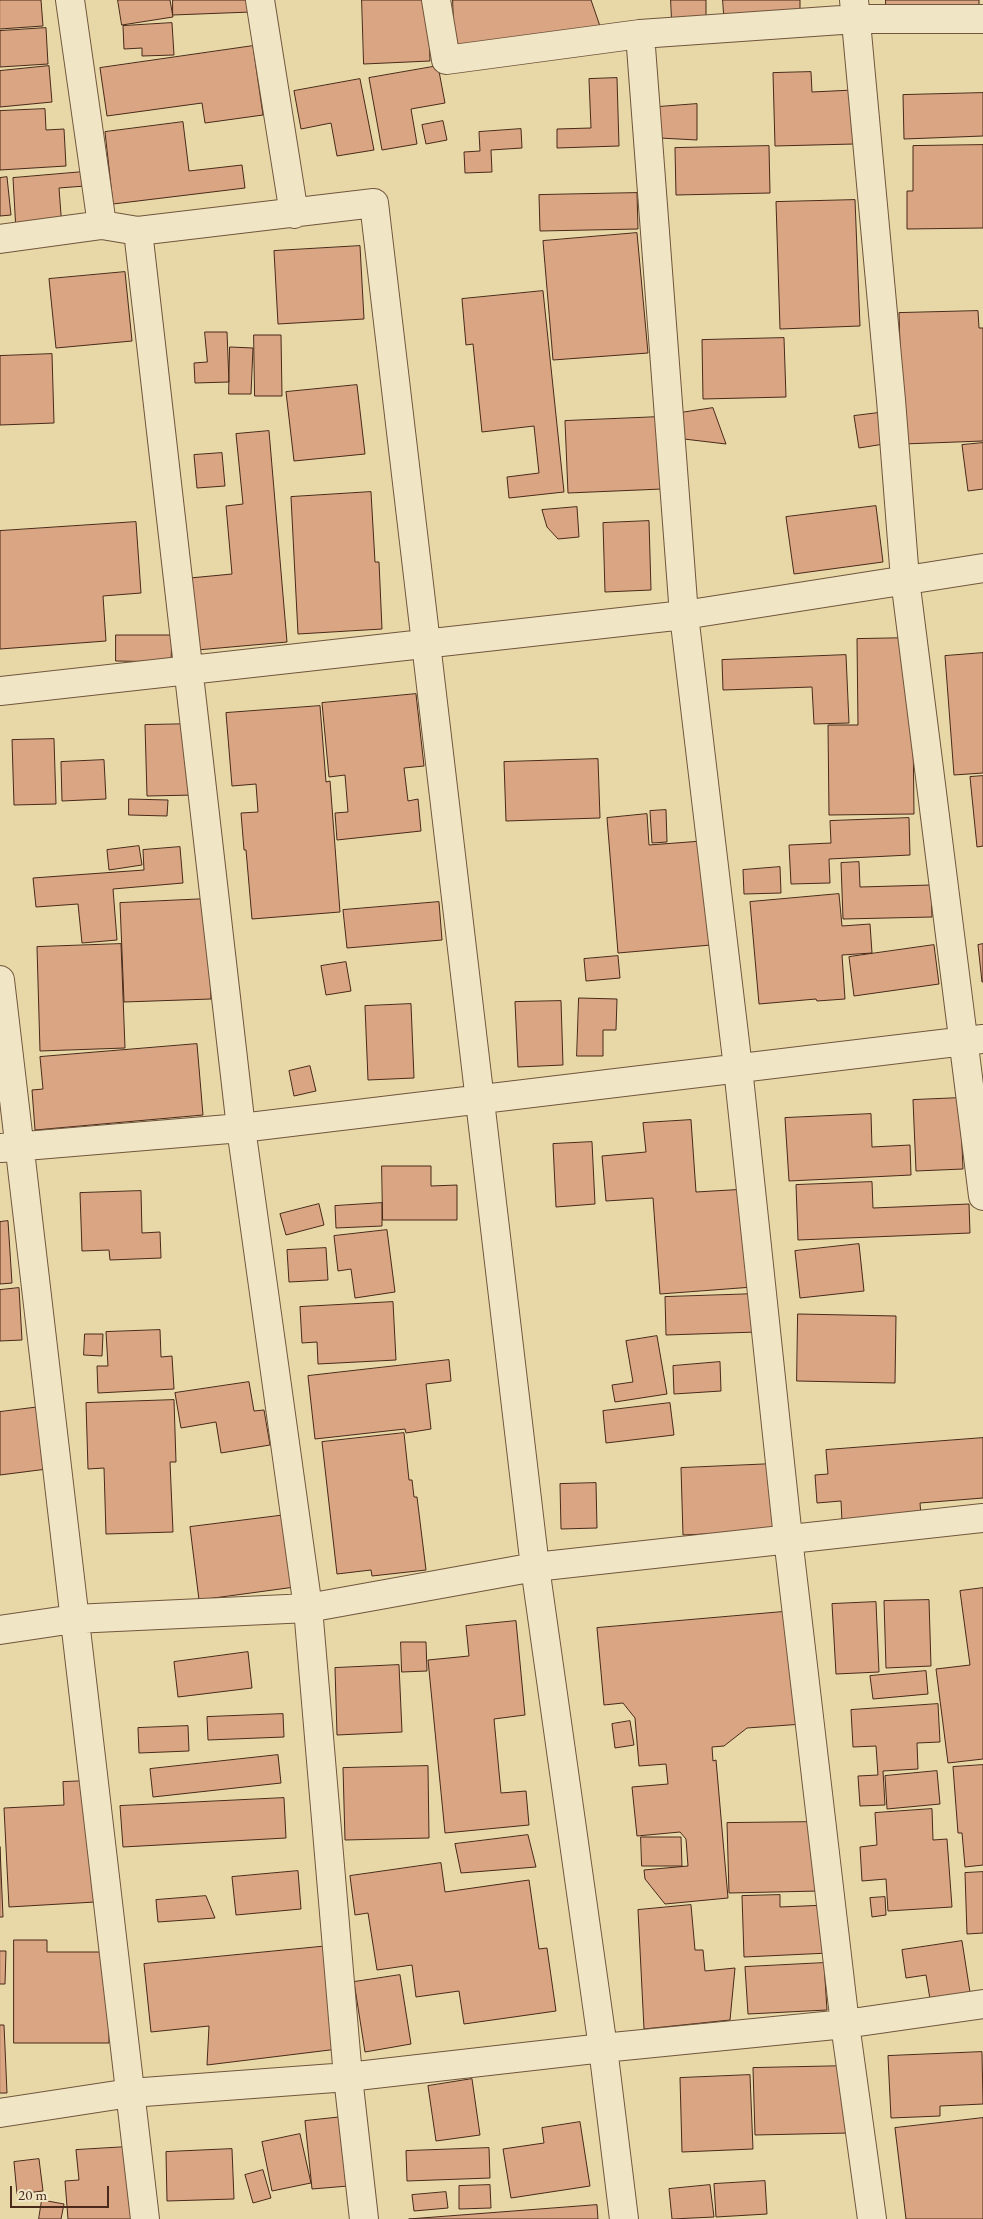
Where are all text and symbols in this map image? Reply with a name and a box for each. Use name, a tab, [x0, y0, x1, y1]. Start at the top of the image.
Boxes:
scale bar	[12, 2176, 111, 2208]
text: 20 m	[18, 2185, 47, 2204]

